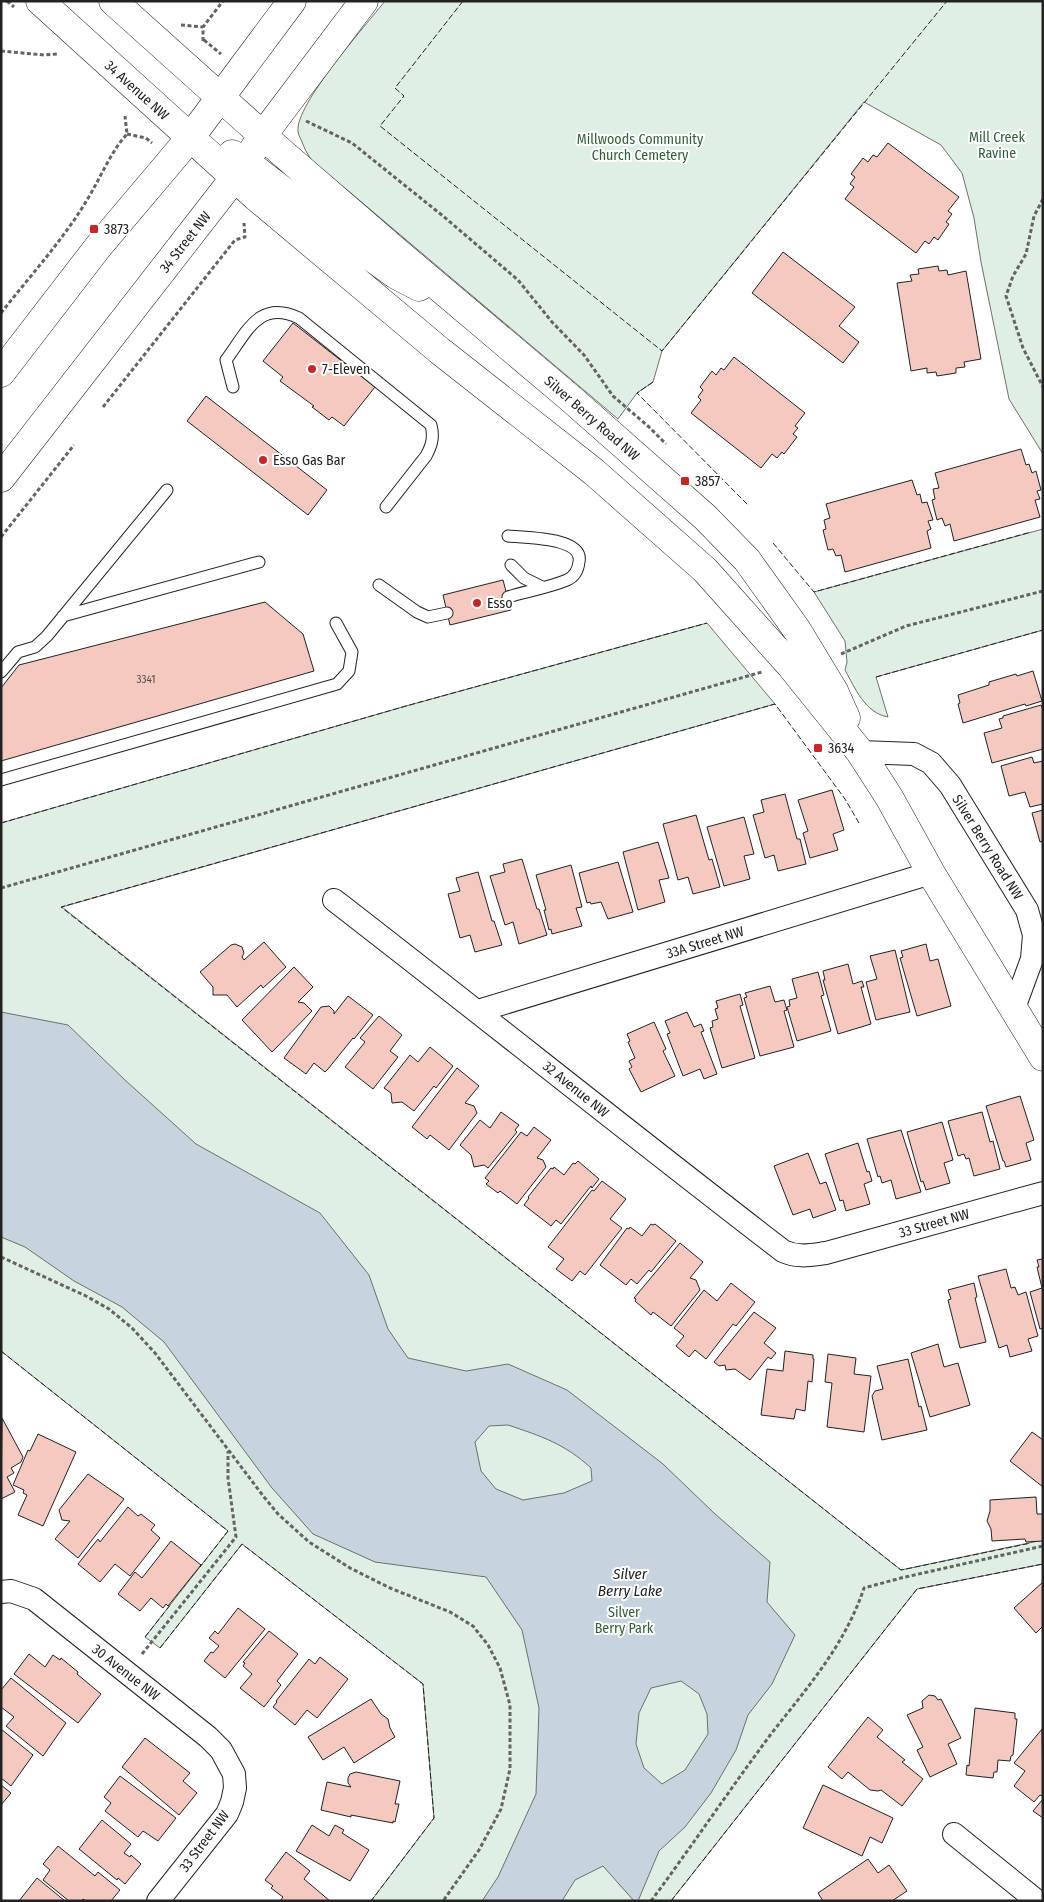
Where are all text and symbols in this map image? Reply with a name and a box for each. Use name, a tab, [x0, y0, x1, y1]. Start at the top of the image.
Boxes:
street label: 34 Avenue NW	[101, 57, 173, 124]
park label: Mill Creek Ravine	[969, 129, 1025, 162]
park label: Millwoods Community Church Cemetery	[577, 131, 704, 164]
street label: 34 Street NW	[156, 208, 215, 276]
place label: 3873	[104, 221, 129, 238]
marker: 3873	[88, 223, 100, 235]
place label: 7-Eleven	[322, 361, 370, 378]
marker: 7-Eleven	[306, 363, 318, 375]
street label: Silver Berry Road NW	[541, 372, 643, 465]
place label: Esso Gas Bar	[273, 452, 346, 469]
marker: Esso Gas Bar	[257, 454, 269, 466]
place label: 3857	[695, 473, 720, 490]
marker: 3857	[679, 475, 691, 487]
place label: Esso	[487, 595, 513, 612]
marker: Esso	[471, 597, 483, 609]
house number: 3341	[137, 673, 155, 686]
place label: 3634	[828, 740, 854, 757]
marker: 3634	[812, 742, 824, 754]
street label: Silver Berry Road NW	[948, 792, 1027, 903]
street label: 33A Street NW	[664, 923, 746, 962]
street label: 32 Avenue NW	[539, 1058, 613, 1121]
street label: 33 Street NW	[897, 1205, 972, 1242]
water label: Silver Berry Lake	[598, 1565, 662, 1600]
park label: Silver Berry Park	[595, 1604, 654, 1637]
street label: 30 Avenue NW	[88, 1641, 163, 1704]
street label: 33 Street NW	[176, 1807, 233, 1875]

